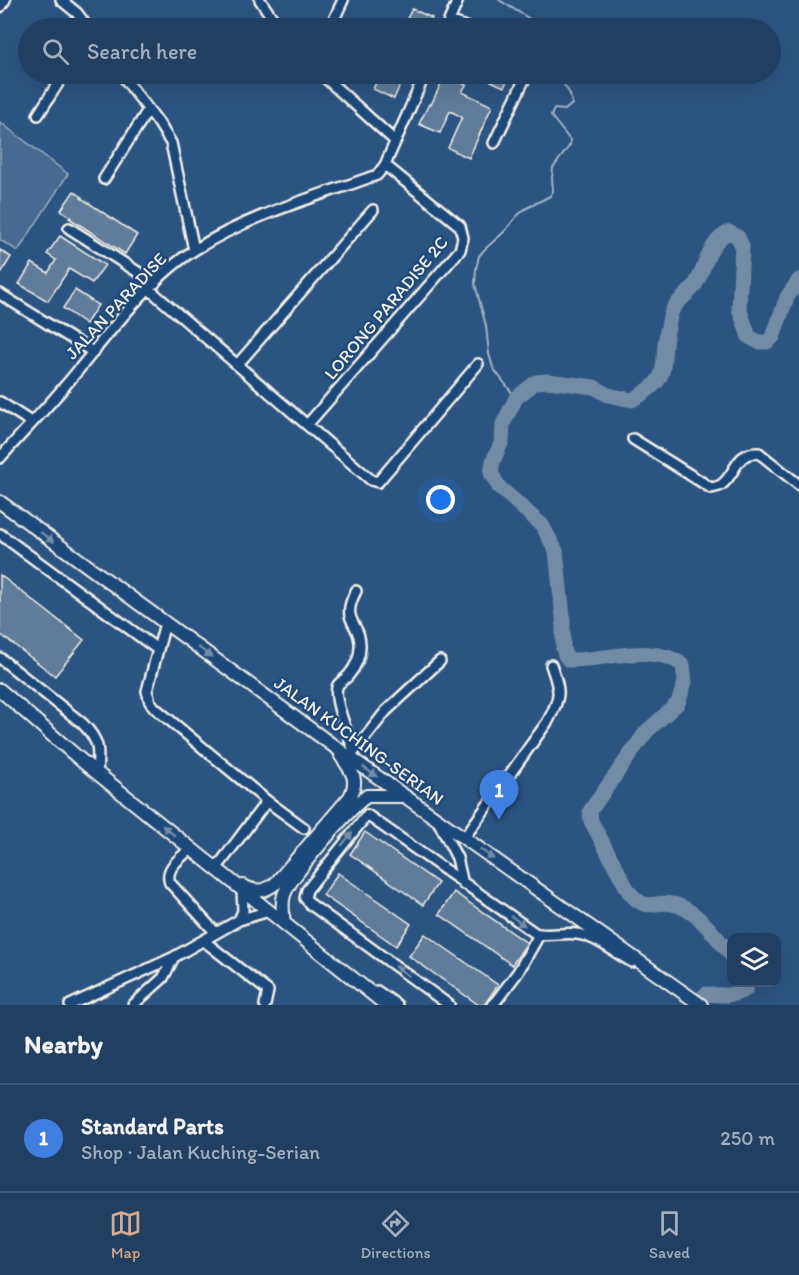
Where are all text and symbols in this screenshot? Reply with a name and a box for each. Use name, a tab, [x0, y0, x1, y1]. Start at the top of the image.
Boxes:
search box	[18, 18, 781, 84]
icon: search	[39, 35, 72, 68]
text: Search here	[87, 38, 197, 65]
street label: LORONG PARADISE 2C	[319, 232, 453, 384]
street label: JALAN PARADISE	[61, 248, 171, 364]
your location	[426, 485, 455, 514]
one-way arrow	[39, 531, 55, 543]
one-way arrow	[196, 646, 212, 658]
street label: JALAN KUCHING-SERIAN	[270, 672, 448, 810]
one-way arrow	[361, 766, 377, 778]
pin: 1	[480, 770, 518, 820]
one-way arrow	[162, 825, 177, 838]
one-way arrow	[341, 831, 354, 847]
one-way arrow	[478, 848, 494, 860]
one-way arrow	[510, 915, 526, 927]
map controls	[727, 933, 781, 987]
button: layers	[727, 933, 781, 987]
one-way arrow	[394, 965, 410, 977]
text: Nearby	[24, 1028, 103, 1060]
text: Standard Parts	[81, 1113, 224, 1140]
text: 1	[39, 1126, 48, 1150]
text: 250 m	[720, 1126, 775, 1150]
text: Shop · Jalan Kuching-Serian	[81, 1140, 320, 1164]
tab: Map	[109, 1207, 142, 1262]
tab: Directions	[360, 1207, 431, 1262]
tab: Saved	[649, 1207, 690, 1262]

